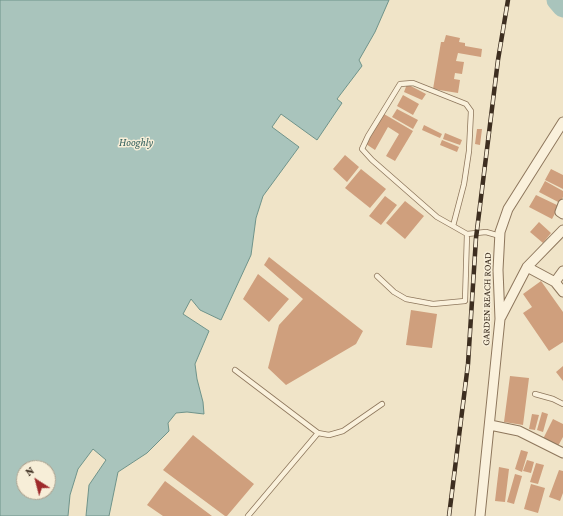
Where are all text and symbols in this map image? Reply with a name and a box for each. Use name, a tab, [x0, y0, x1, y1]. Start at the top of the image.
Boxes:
water label: Hooghly	[119, 136, 153, 150]
street label: GARDEN REACH ROAD	[480, 252, 494, 346]
north arrow	[16, 460, 56, 500]
text: N	[23, 464, 36, 478]

